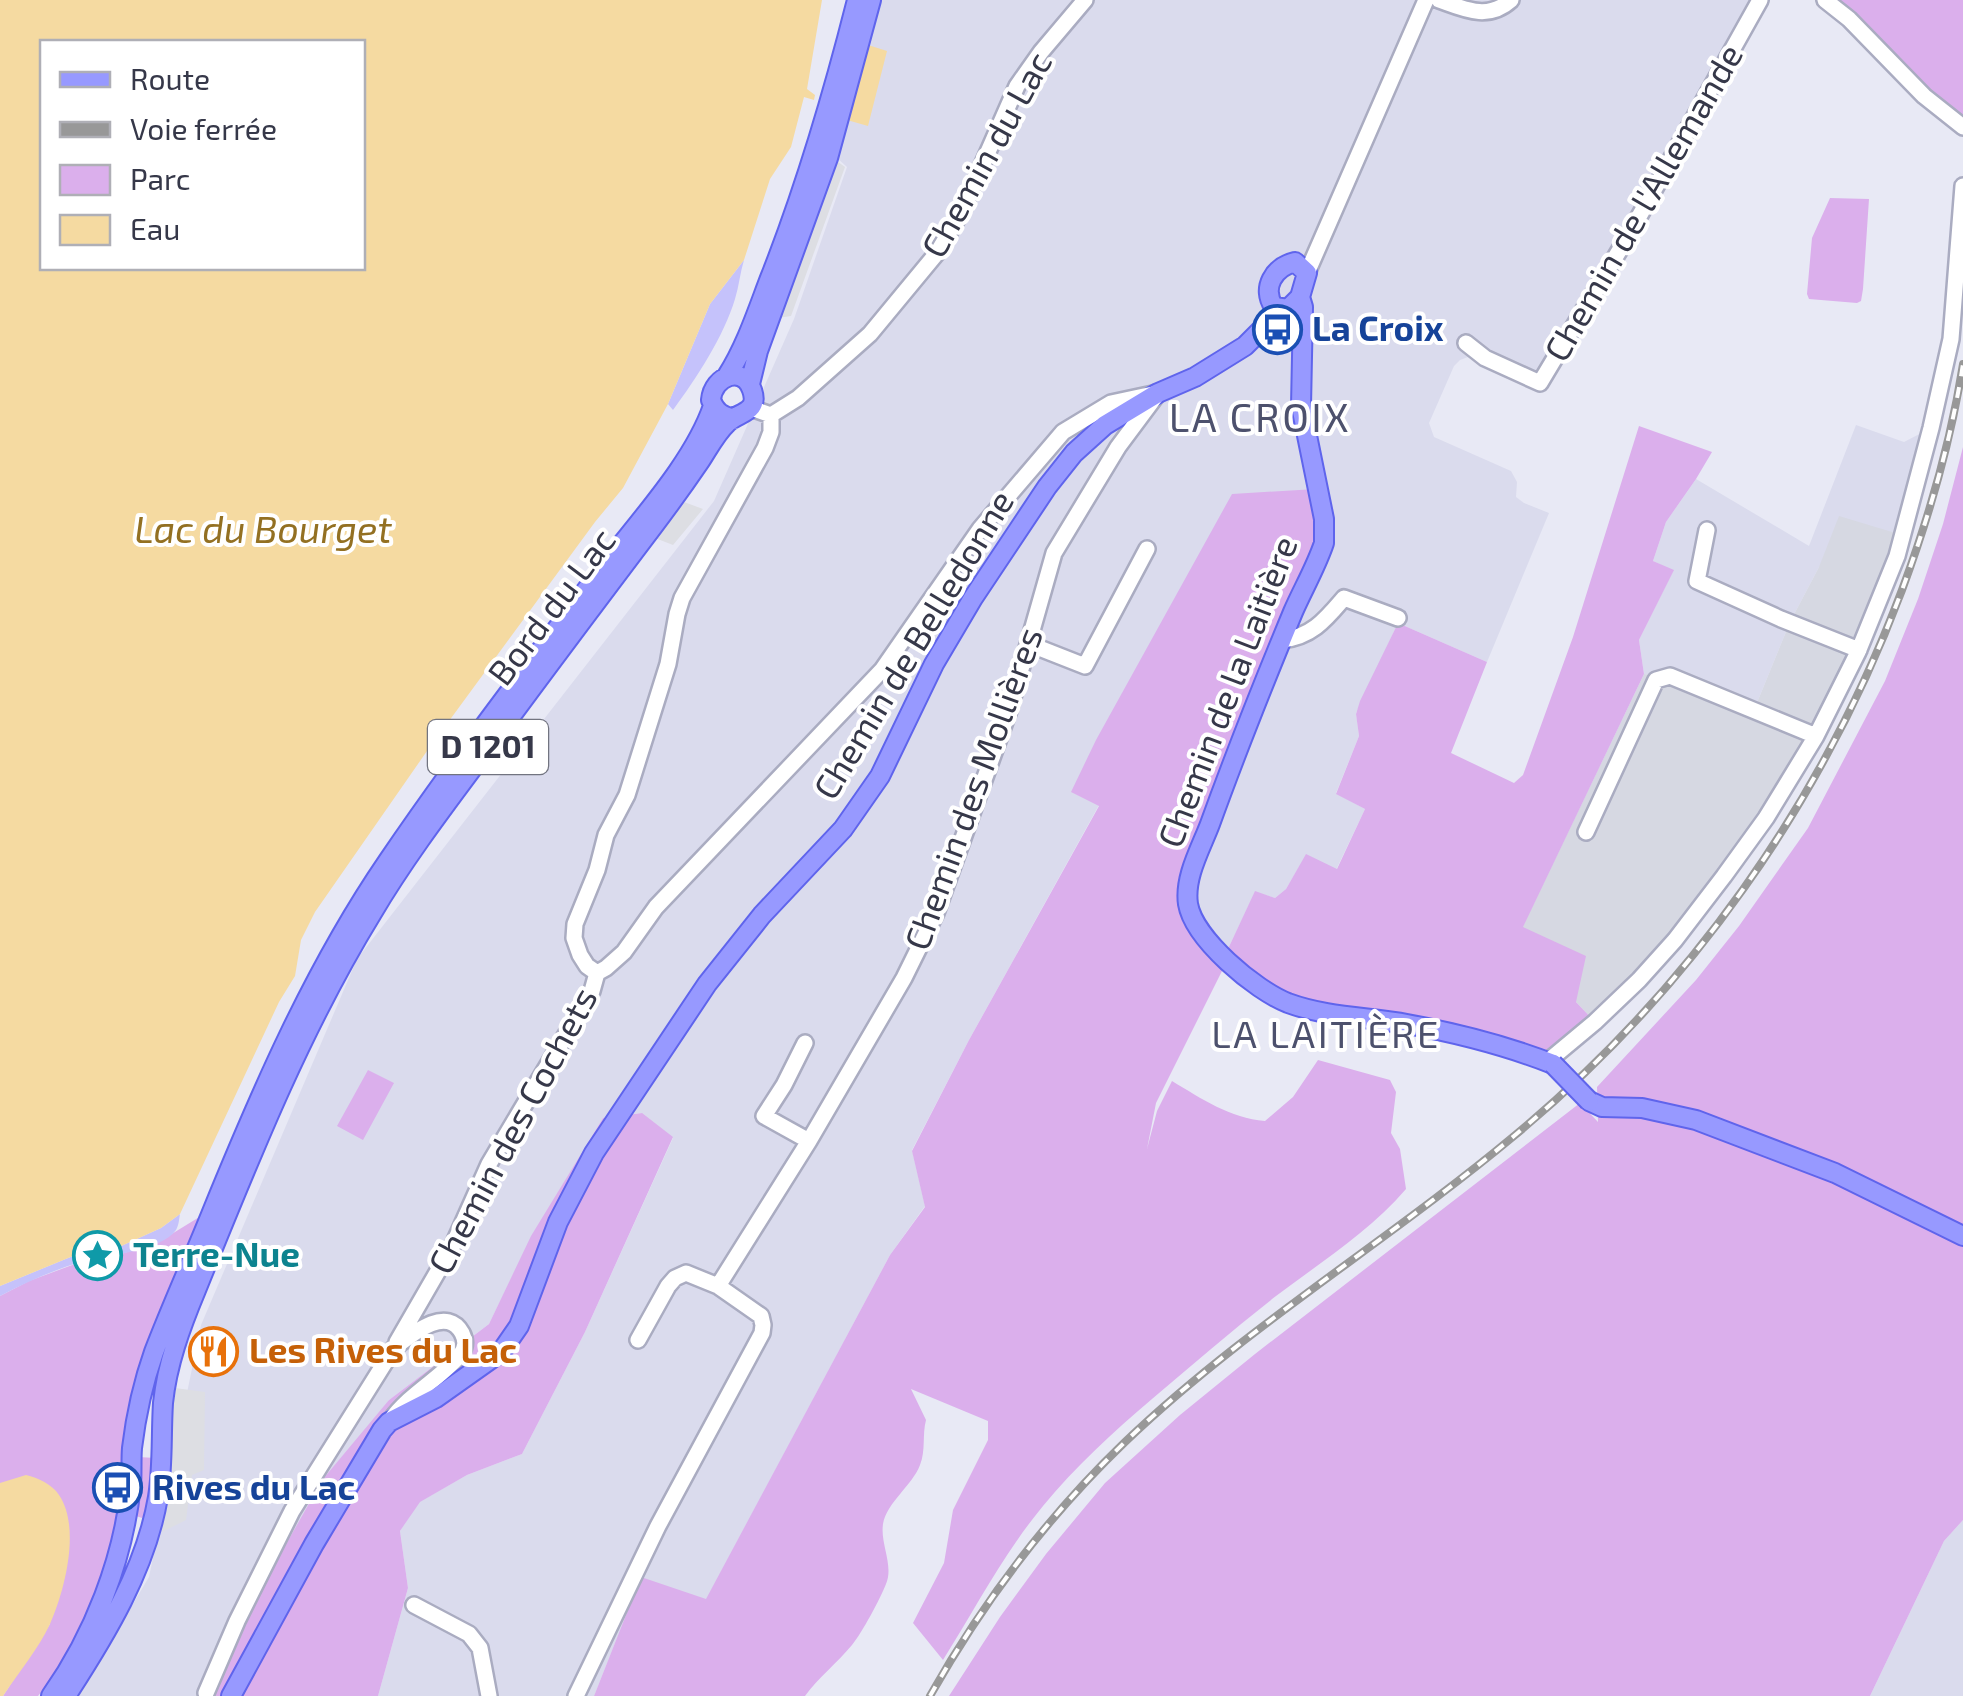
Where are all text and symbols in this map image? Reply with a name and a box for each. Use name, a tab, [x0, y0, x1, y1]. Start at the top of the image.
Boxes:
street label: Chemin de l'Allemande	[1534, 36, 1750, 368]
legend	[40, 40, 365, 270]
street label: Chemin du Lac	[911, 44, 1059, 264]
text: Route	[130, 60, 210, 96]
text: Voie ferrée	[130, 110, 277, 146]
text: Parc	[130, 160, 190, 196]
text: Eau	[130, 210, 180, 246]
bus stop icon: La Croix	[1251, 303, 1303, 355]
place label: La Croix	[1312, 306, 1444, 348]
district label: LA CROIX	[1169, 392, 1351, 440]
street label: Chemin de Belledonne	[803, 482, 1021, 806]
water label: Lac du Bourget	[134, 505, 392, 551]
street label: Bord du Lac	[478, 519, 623, 692]
street label: Chemin de la Laitière	[1147, 530, 1305, 853]
street label: Chemin des Mollières	[894, 621, 1050, 955]
road number: D 1201	[428, 720, 548, 774]
street label: Chemin des Cochets	[418, 980, 604, 1280]
district label: LA LAITIÈRE	[1211, 1010, 1441, 1056]
place icon: Terre-Nue	[72, 1229, 124, 1281]
place label: Terre-Nue	[133, 1232, 300, 1274]
restaurant icon: Les Rives du Lac	[188, 1325, 240, 1377]
place label: Les Rives du Lac	[249, 1328, 517, 1370]
bus stop icon: Rives du Lac	[91, 1462, 143, 1514]
place label: Rives du Lac	[152, 1465, 355, 1507]

